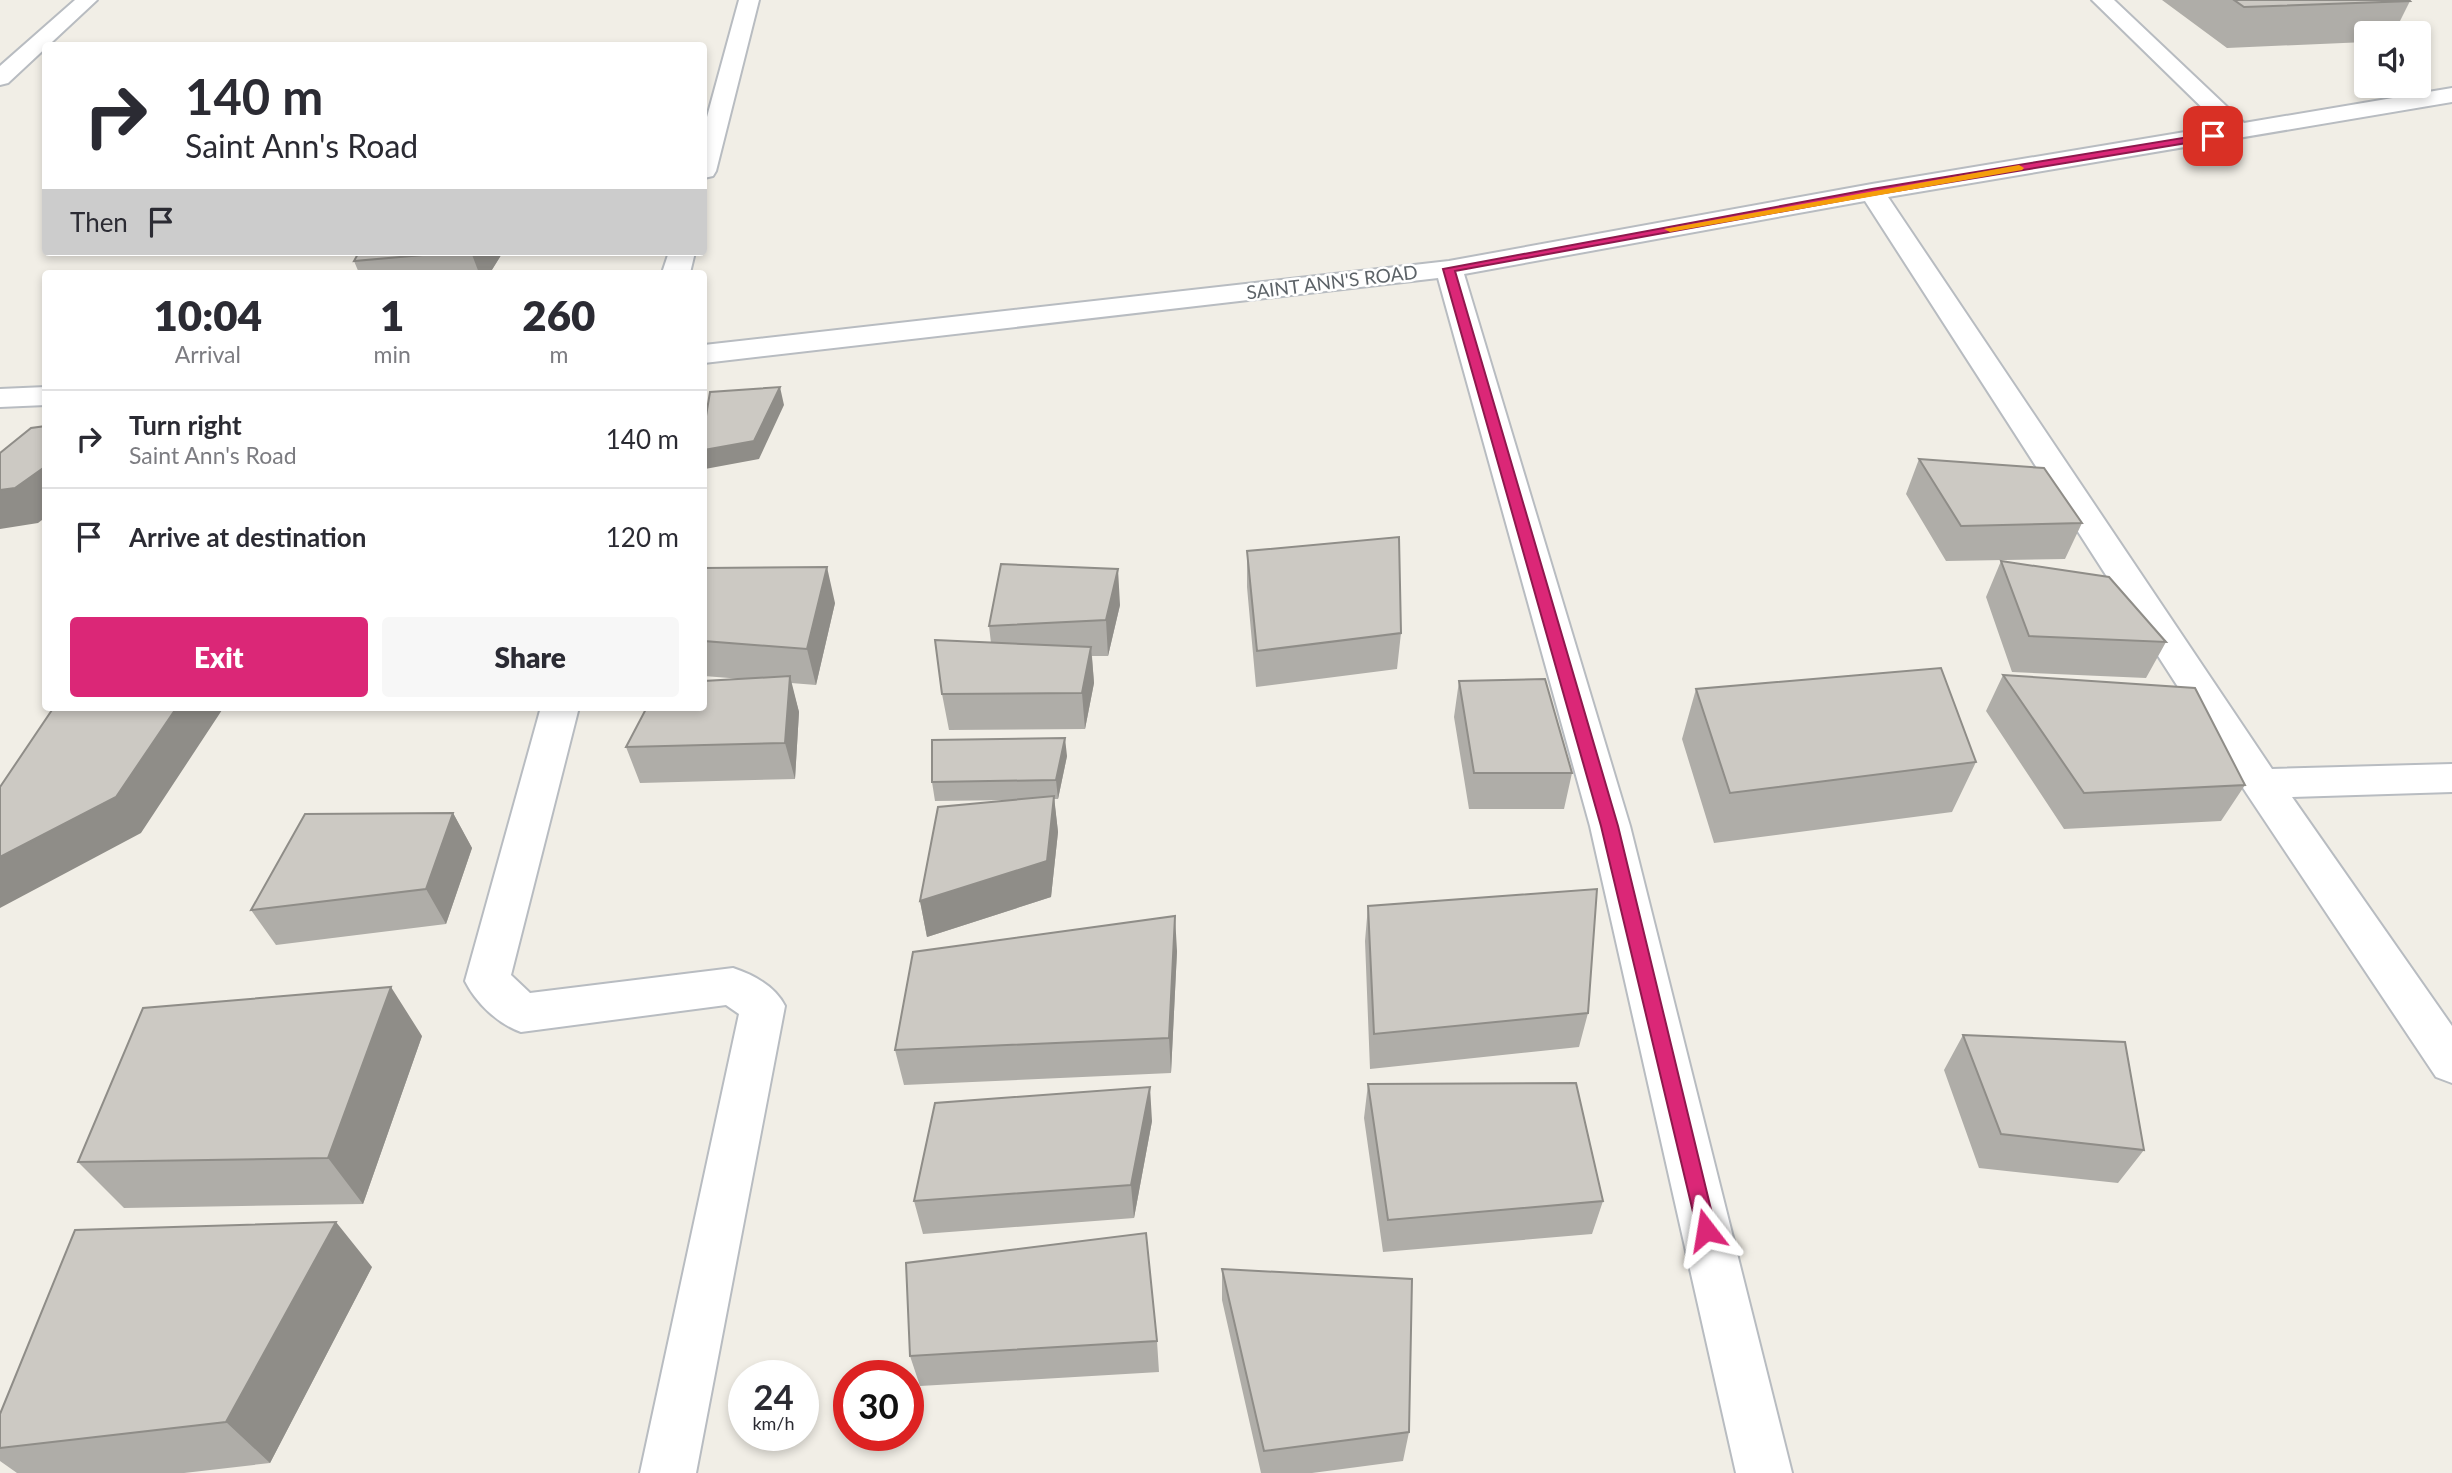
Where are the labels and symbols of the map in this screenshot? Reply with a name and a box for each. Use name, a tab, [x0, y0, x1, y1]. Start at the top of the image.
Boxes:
pin	[2183, 106, 2243, 166]
street label: SAINT ANN'S ROAD	[1245, 260, 1419, 303]
position arrow	[1669, 1193, 1743, 1267]
speed limit sign: 30	[833, 1360, 924, 1451]

